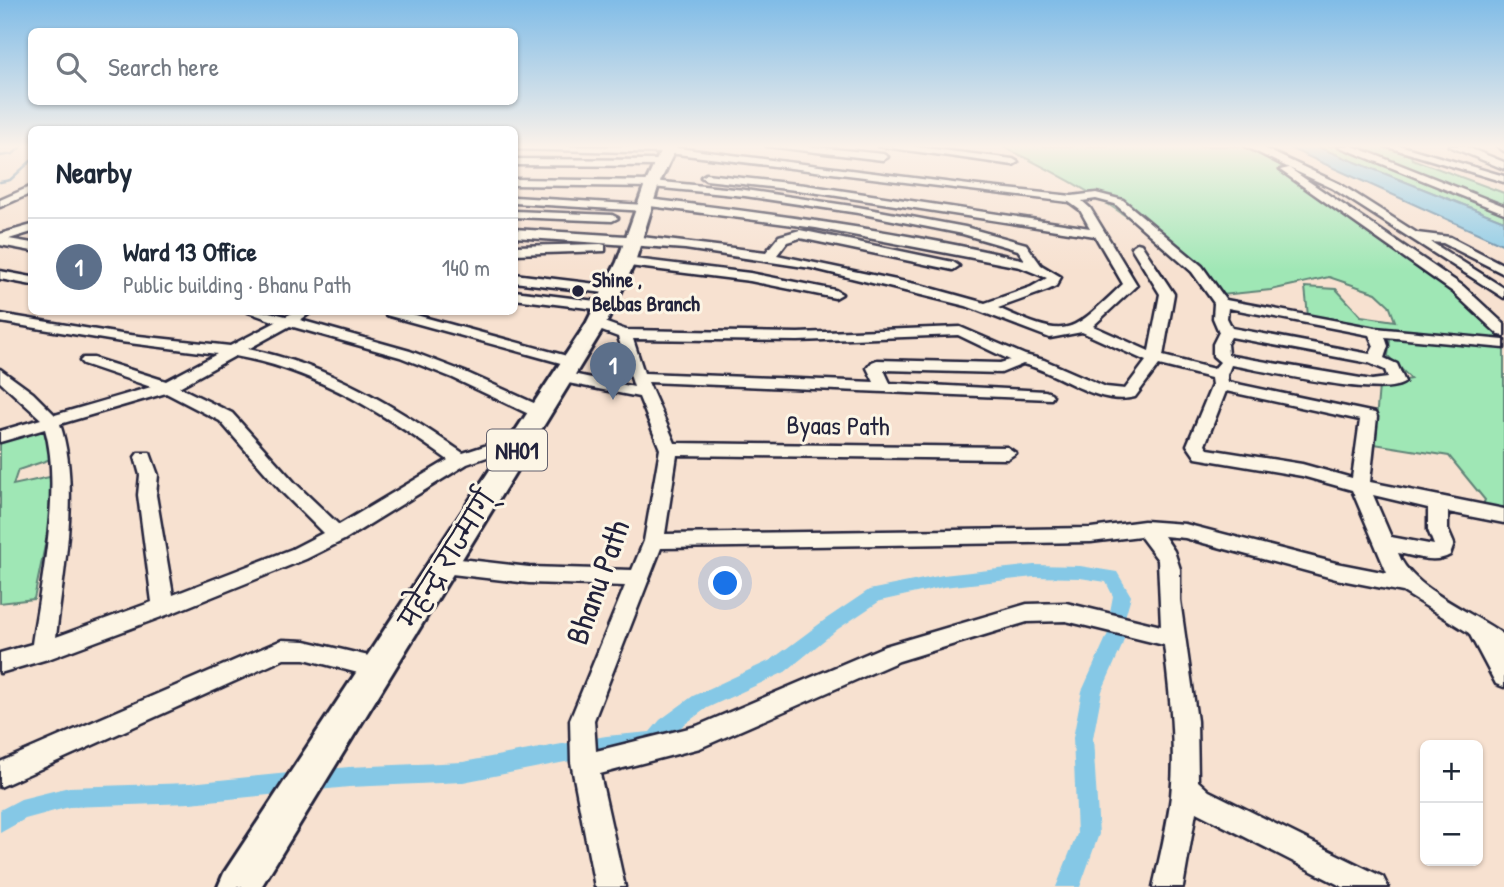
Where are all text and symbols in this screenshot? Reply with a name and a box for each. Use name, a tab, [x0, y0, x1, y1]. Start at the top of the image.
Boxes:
search box	[28, 28, 518, 105]
icon: search	[52, 48, 90, 86]
text: Search here	[108, 49, 219, 84]
text: Nearby	[56, 152, 132, 192]
text: Ward 13 Office	[123, 234, 257, 269]
text: 1	[75, 252, 83, 283]
text: 140 m	[442, 252, 490, 283]
place label: Shine , Belbas Branch	[592, 265, 700, 318]
text: Public building · Bhanu Path	[123, 269, 351, 300]
marker: Shine , Belbas Branch	[570, 283, 586, 299]
pin: 1	[590, 342, 636, 400]
street label: Byaas Path	[786, 407, 890, 443]
road number: NH01	[487, 430, 547, 471]
street label: महेन्द्र राज्मार्ग्	[386, 480, 507, 638]
street label: Bhanu Path	[555, 514, 639, 650]
your location	[708, 566, 742, 600]
map controls	[1420, 740, 1483, 866]
button: +	[1420, 740, 1483, 803]
button: −	[1420, 803, 1483, 866]

